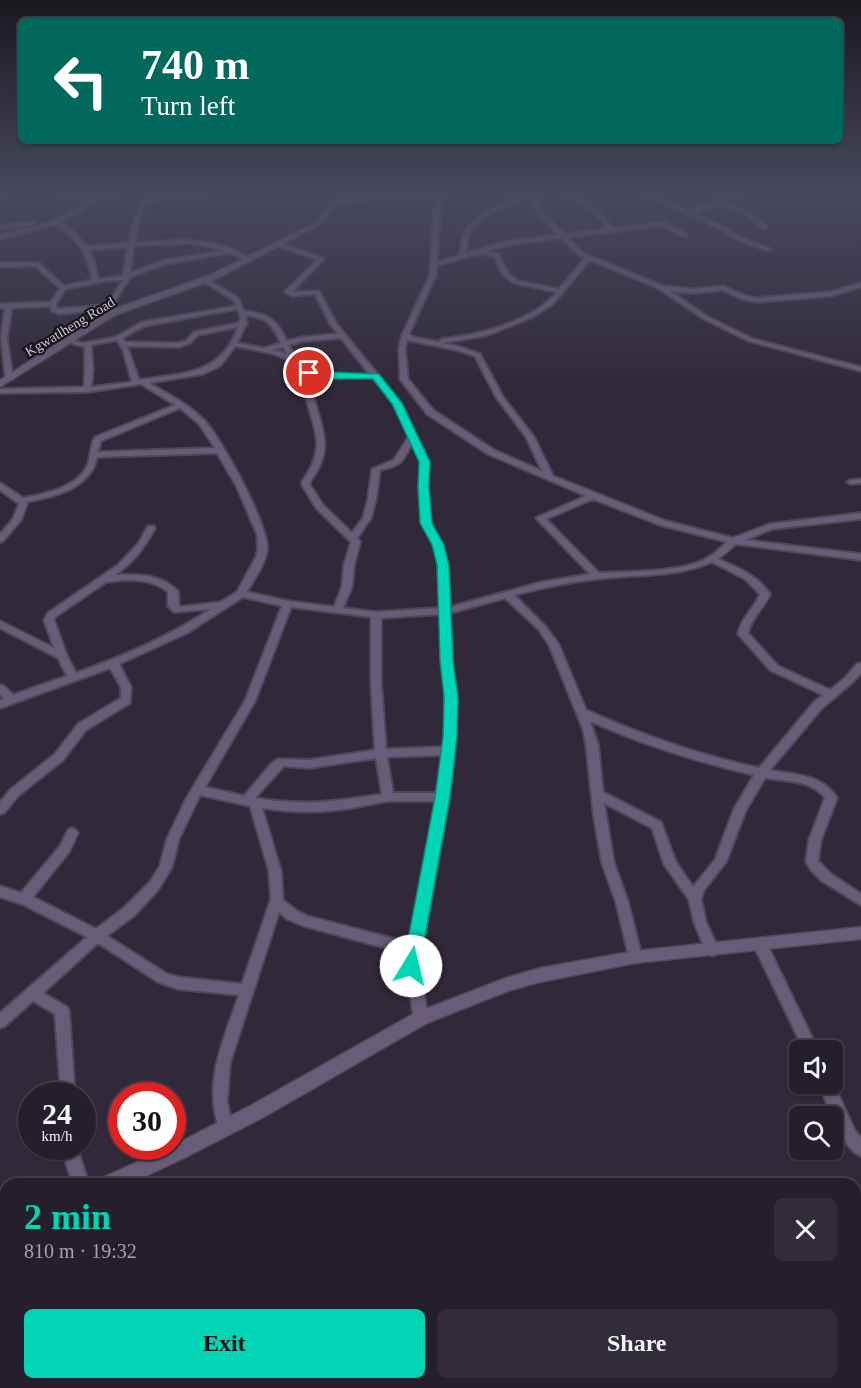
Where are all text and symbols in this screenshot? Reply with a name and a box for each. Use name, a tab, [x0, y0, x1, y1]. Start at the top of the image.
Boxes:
icon: left	[42, 42, 120, 120]
text: 740 m	[141, 42, 250, 88]
text: Turn left	[141, 91, 235, 121]
street label: Kgwatlheng Road	[23, 294, 117, 360]
pin	[283, 347, 334, 398]
icon: arrive	[292, 356, 325, 389]
position arrow	[379, 934, 443, 998]
map controls	[789, 1040, 843, 1160]
button: sound	[789, 1040, 843, 1094]
speed limit sign: 30	[108, 1082, 186, 1160]
text: 24	[42, 1097, 72, 1130]
button: search	[789, 1106, 843, 1160]
text: km/h	[42, 1128, 72, 1144]
text: 2 min	[24, 1197, 111, 1237]
button: close	[774, 1198, 837, 1261]
text: 810 m · 19:32	[24, 1240, 137, 1262]
button: Exit	[24, 1309, 425, 1378]
button: Share	[437, 1309, 837, 1378]

